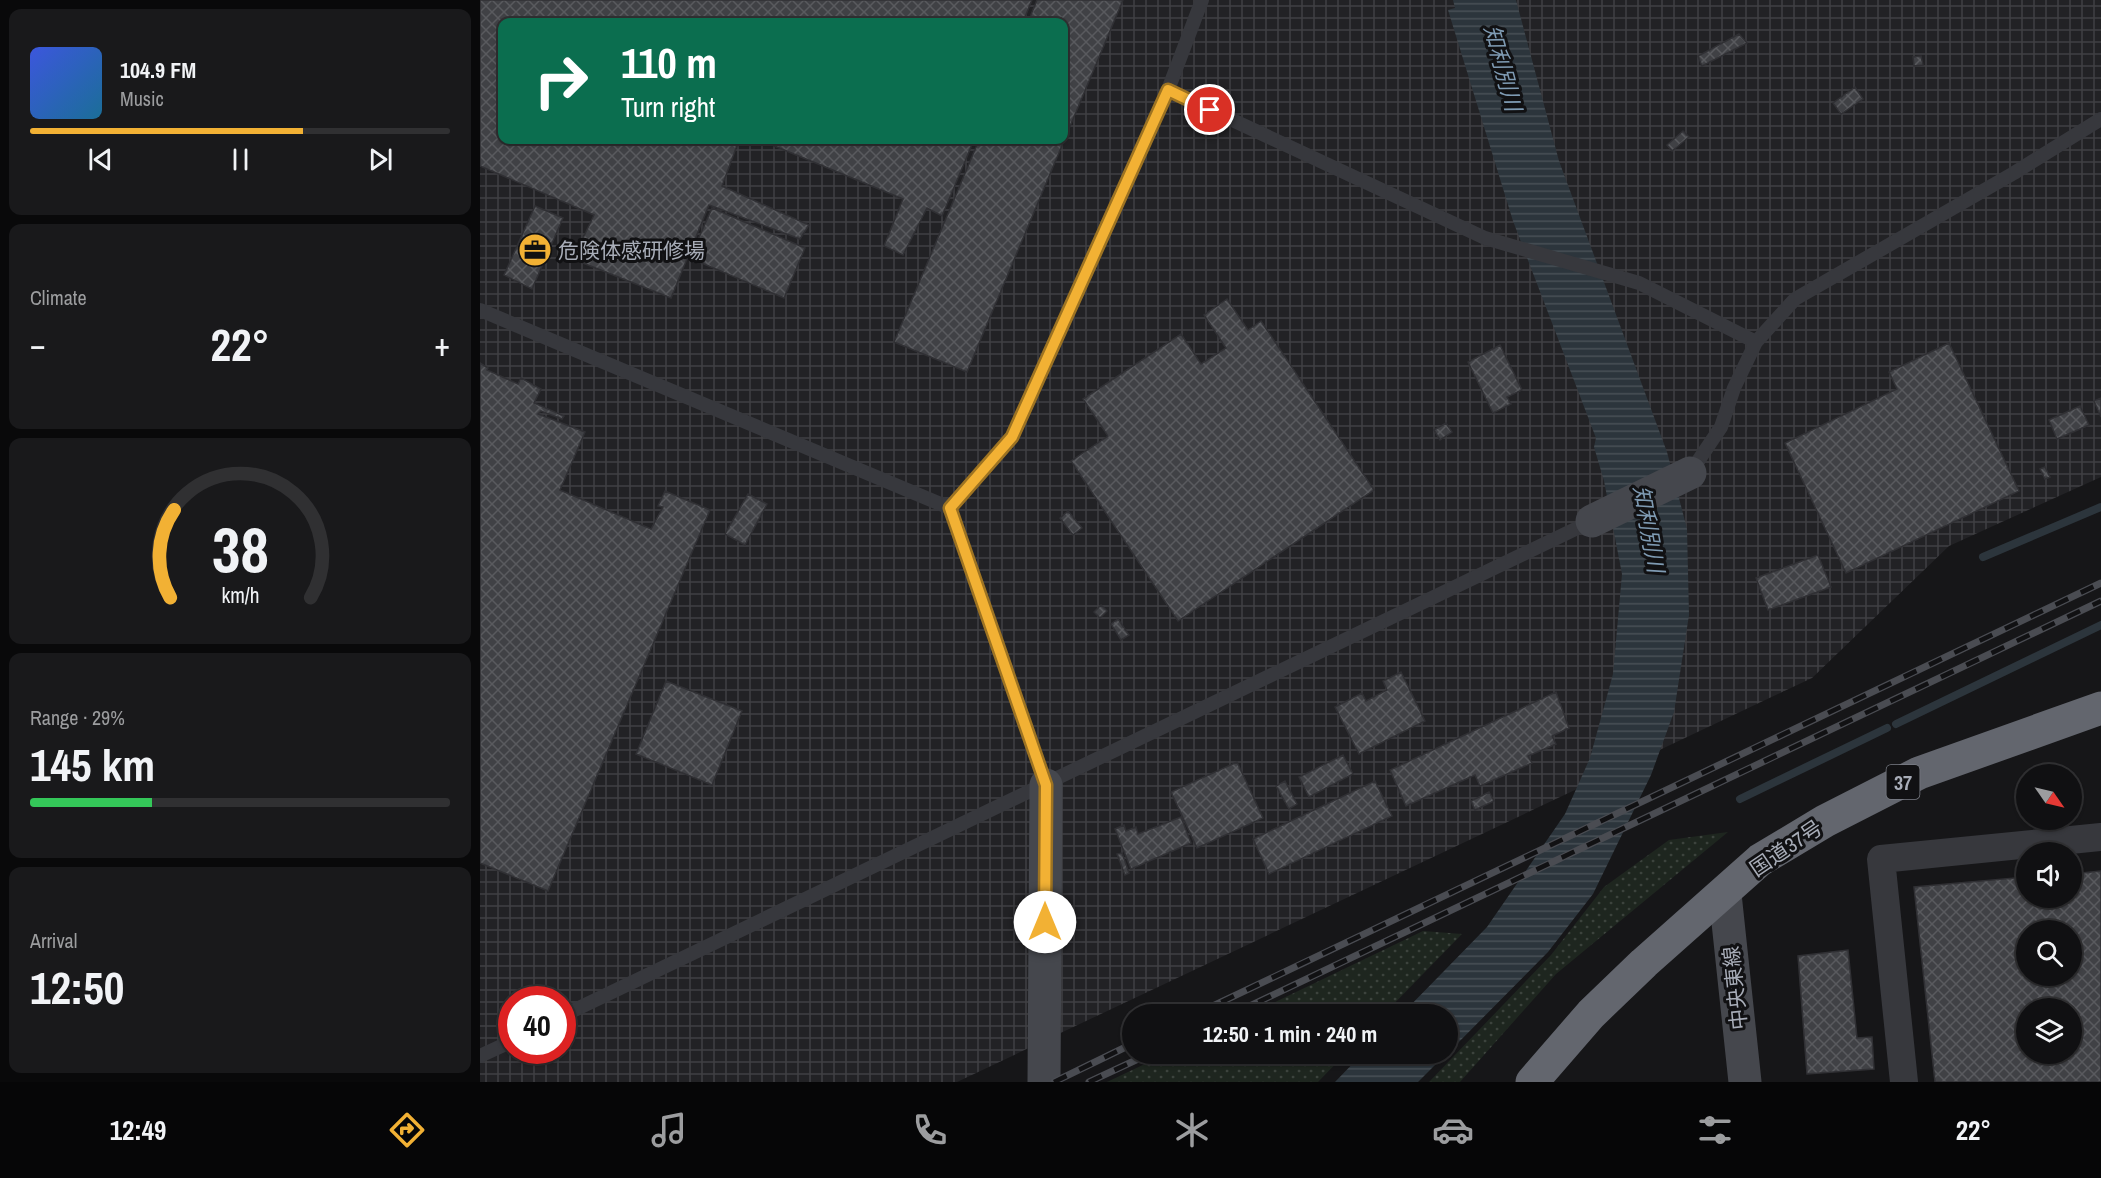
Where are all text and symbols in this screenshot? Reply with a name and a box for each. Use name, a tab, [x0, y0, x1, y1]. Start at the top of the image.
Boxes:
water label: 知利別川	[1477, 22, 1529, 116]
text: 110 m	[621, 35, 717, 91]
icon: right	[522, 42, 600, 120]
text: 104.9 FM	[120, 55, 196, 85]
pin	[1184, 84, 1235, 135]
text: Music	[120, 85, 164, 112]
text: Turn right	[621, 89, 715, 125]
icon: arrive	[1193, 93, 1226, 126]
icon: previous	[84, 143, 117, 176]
icon: pause	[224, 143, 257, 176]
icon: next	[364, 143, 397, 176]
office icon: 危険体感研修場	[517, 232, 553, 268]
place label: 危険体感研修場	[558, 236, 705, 265]
text: Climate	[30, 284, 87, 311]
text: 22°	[210, 314, 270, 375]
text: −	[30, 322, 46, 366]
text: +	[434, 322, 450, 366]
water label: 知利別川	[1627, 483, 1672, 577]
text: 38	[212, 507, 268, 591]
text: km/h	[221, 581, 259, 610]
text: Range · 29%	[30, 704, 125, 731]
text: 145 km	[30, 734, 155, 795]
north arrow	[2016, 764, 2082, 830]
map controls	[2016, 764, 2082, 1064]
road number: 37	[1886, 765, 1920, 799]
street label: 国道37号	[1744, 813, 1828, 883]
button: sound	[2016, 842, 2082, 908]
position arrow	[1013, 890, 1077, 954]
button: search	[2016, 920, 2082, 986]
text: Arrival	[30, 927, 77, 954]
street label: 中央東線	[1716, 945, 1754, 1031]
text: 12:50	[30, 957, 124, 1018]
speed limit sign: 40	[498, 986, 576, 1064]
button: layers	[2016, 998, 2082, 1064]
text: 12:50 · 1 min · 240 m	[1203, 1019, 1377, 1049]
icon: directions	[386, 1109, 428, 1151]
icon: music	[648, 1109, 690, 1151]
icon: phone	[909, 1109, 951, 1151]
icon: climate	[1171, 1109, 1213, 1151]
icon: car	[1432, 1109, 1474, 1151]
icon: filters	[1694, 1109, 1736, 1151]
text: 12:49	[110, 1112, 166, 1148]
text: 22°	[1956, 1112, 1991, 1148]

